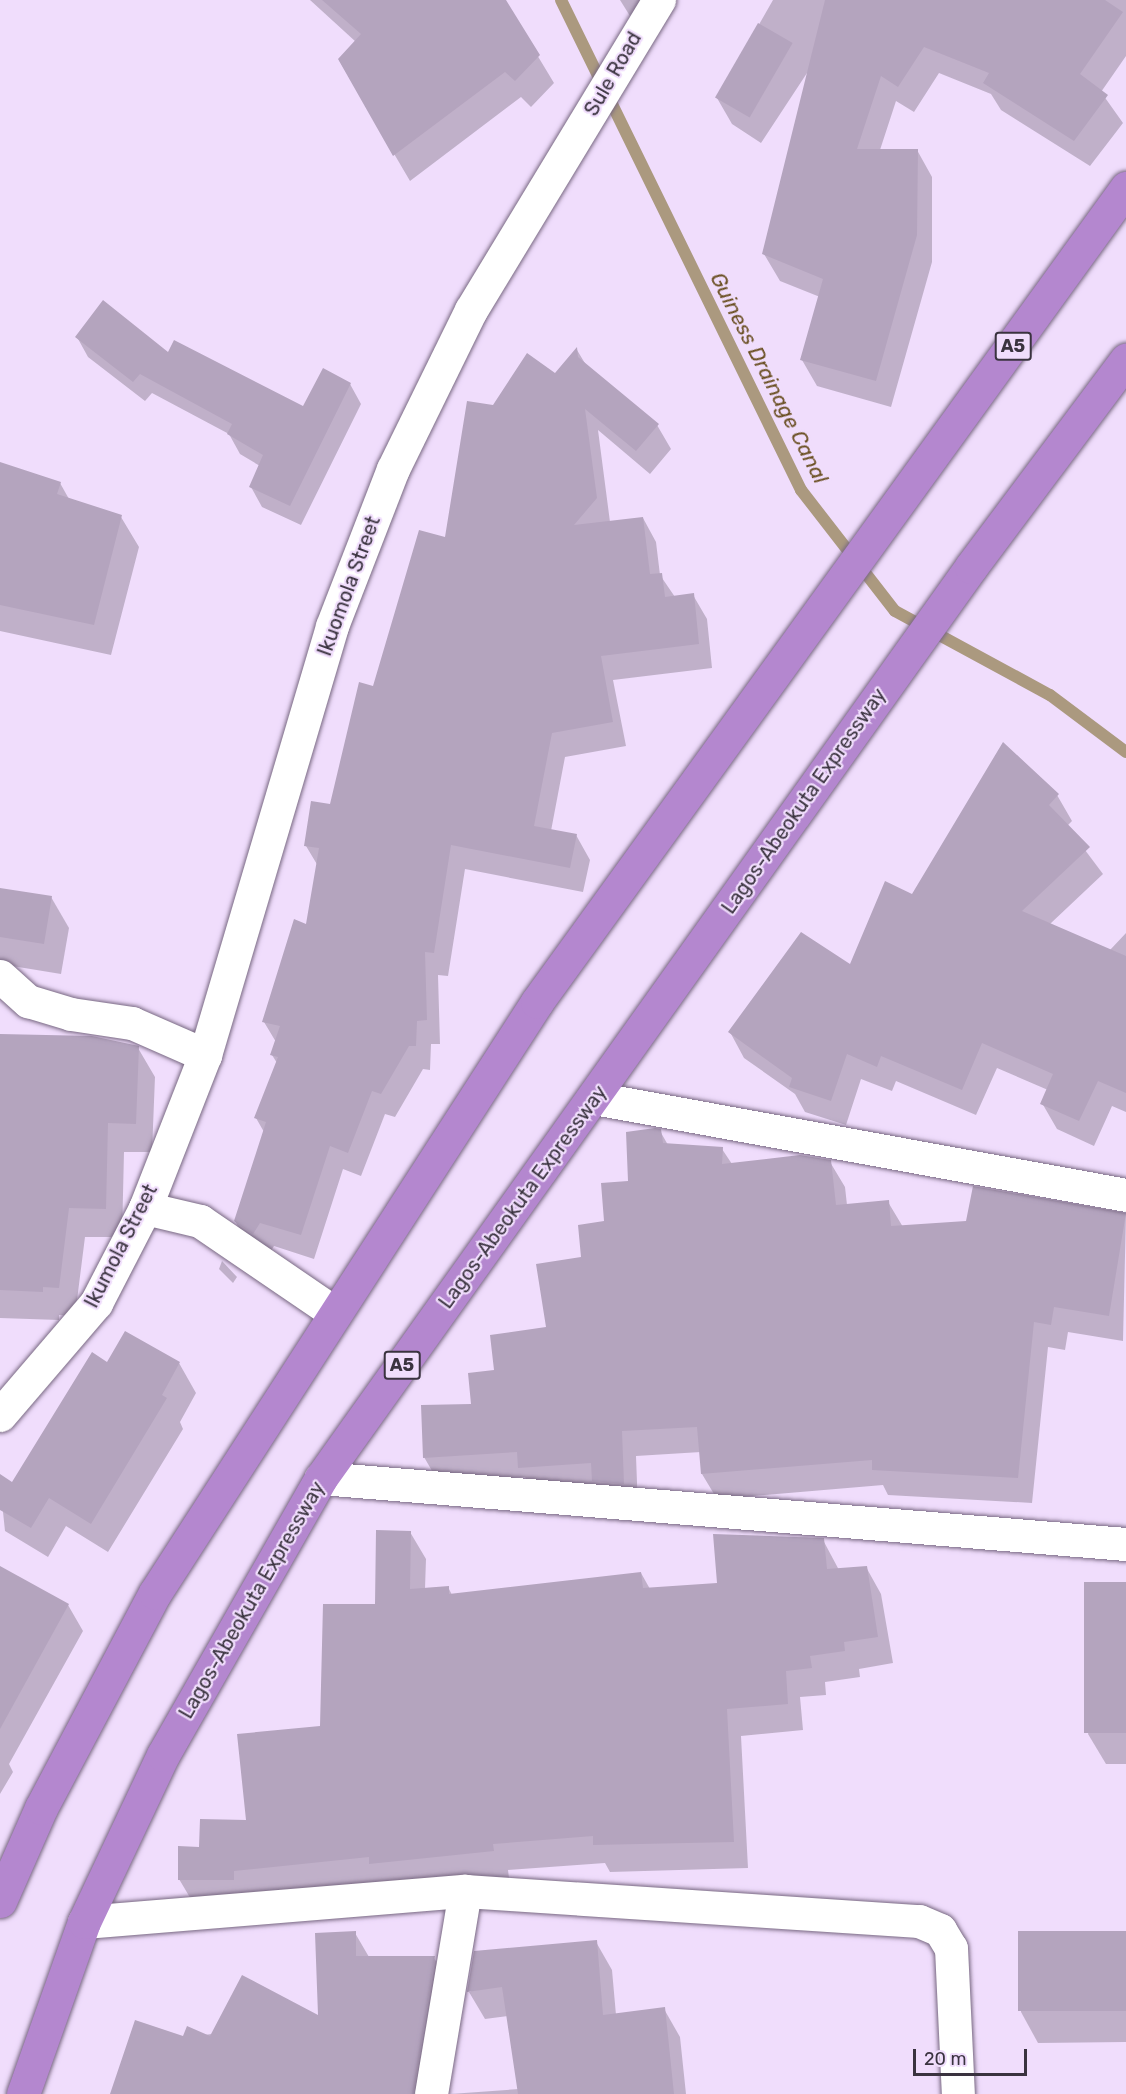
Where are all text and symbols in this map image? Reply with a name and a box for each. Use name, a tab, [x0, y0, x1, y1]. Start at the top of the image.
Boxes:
street label: Sule Road	[579, 28, 647, 120]
water label: Guiness Drainage Canal	[705, 268, 833, 488]
road number: A5	[994, 331, 1032, 361]
street label: Ikuomola Street	[313, 513, 385, 659]
street label: Lagos-Abeokuta Expressway	[717, 683, 891, 919]
street label: Lagos-Abeokuta Expressway	[434, 1081, 612, 1313]
street label: Ikumola Street	[80, 1180, 162, 1312]
road number: A5	[382, 1350, 422, 1380]
street label: Lagos-Abeokuta Expressway	[174, 1477, 330, 1723]
scale bar	[916, 2037, 1030, 2075]
text: 20 m	[924, 2048, 966, 2070]

